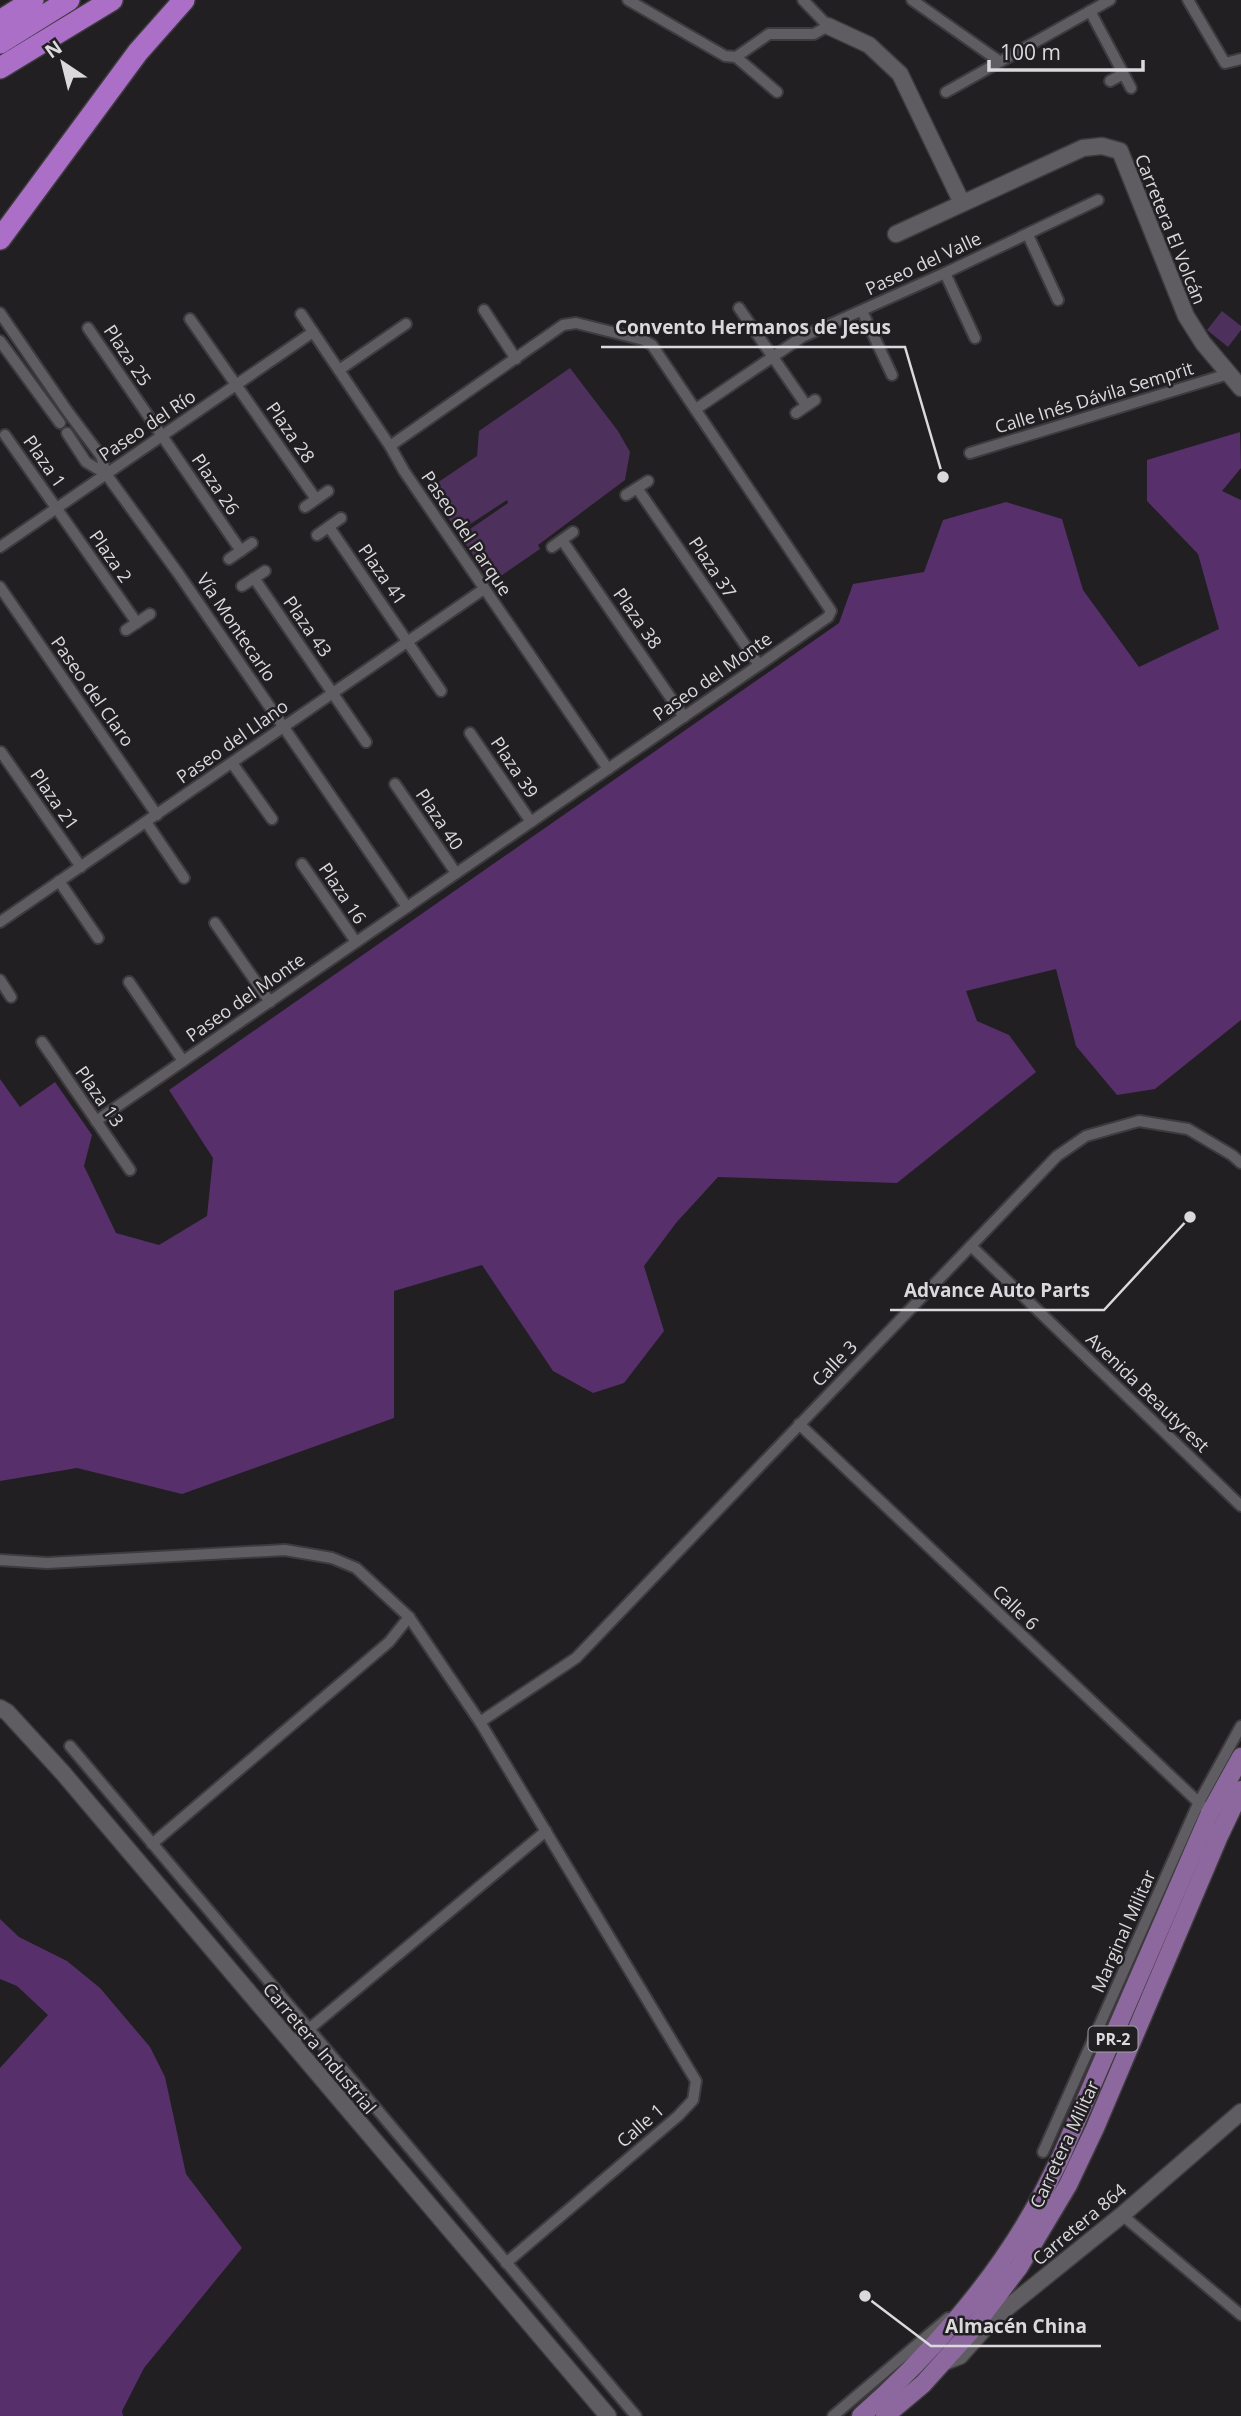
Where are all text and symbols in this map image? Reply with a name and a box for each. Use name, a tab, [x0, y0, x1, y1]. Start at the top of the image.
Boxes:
north arrow	[28, 28, 98, 98]
scale bar	[989, 28, 1143, 72]
text: N	[39, 34, 67, 64]
text: 100 m	[1000, 38, 1061, 66]
street label: Carretera El Volcán	[1130, 150, 1212, 308]
street label: Paseo del Valle	[861, 226, 985, 300]
callout: Convento Hermanos de Jesus	[601, 307, 905, 347]
text: Convento Hermanos de Jesus	[615, 314, 891, 340]
street label: Plaza 25	[99, 320, 157, 390]
street label: Calle Inés Dávila Semprit	[992, 355, 1196, 439]
street label: Paseo del Río	[94, 384, 200, 466]
street label: Plaza 28	[261, 397, 321, 467]
street label: Plaza 1	[18, 430, 72, 492]
street label: Plaza 26	[187, 449, 245, 519]
street label: Paseo del Parque	[416, 466, 518, 600]
street label: Plaza 2	[84, 525, 138, 587]
street label: Plaza 37	[684, 532, 742, 602]
street label: Plaza 41	[353, 539, 413, 609]
street label: Vía Montecarlo	[192, 568, 282, 686]
street label: Plaza 38	[608, 583, 668, 653]
street label: Plaza 43	[278, 591, 338, 661]
street label: Paseo del Monte	[648, 626, 776, 726]
street label: Paseo del Claro	[46, 631, 140, 751]
street label: Paseo del Llano	[171, 694, 293, 788]
street label: Plaza 39	[486, 732, 544, 802]
street label: Plaza 21	[25, 764, 85, 834]
street label: Plaza 40	[411, 784, 469, 854]
street label: Plaza 16	[314, 858, 372, 928]
street label: Paseo del Monte	[181, 947, 309, 1047]
street label: Plaza 13	[70, 1061, 130, 1131]
callout: Advance Auto Parts	[890, 1270, 1104, 1310]
text: Advance Auto Parts	[904, 1277, 1090, 1303]
street label: Avenida Beautyrest	[1081, 1327, 1215, 1457]
street label: Calle 3	[806, 1335, 862, 1391]
street label: Calle 6	[988, 1579, 1044, 1635]
street label: Marginal Militar	[1085, 1865, 1161, 1996]
street label: Carretera Industrial	[258, 1977, 382, 2119]
road number: PR-2	[1088, 2026, 1138, 2052]
street label: Carretera Militar	[1024, 2076, 1104, 2212]
street label: Calle 1	[611, 2098, 669, 2152]
street label: Carretera 864	[1027, 2178, 1131, 2270]
callout: Almacén China	[931, 2306, 1101, 2346]
text: Almacén China	[945, 2313, 1087, 2339]

